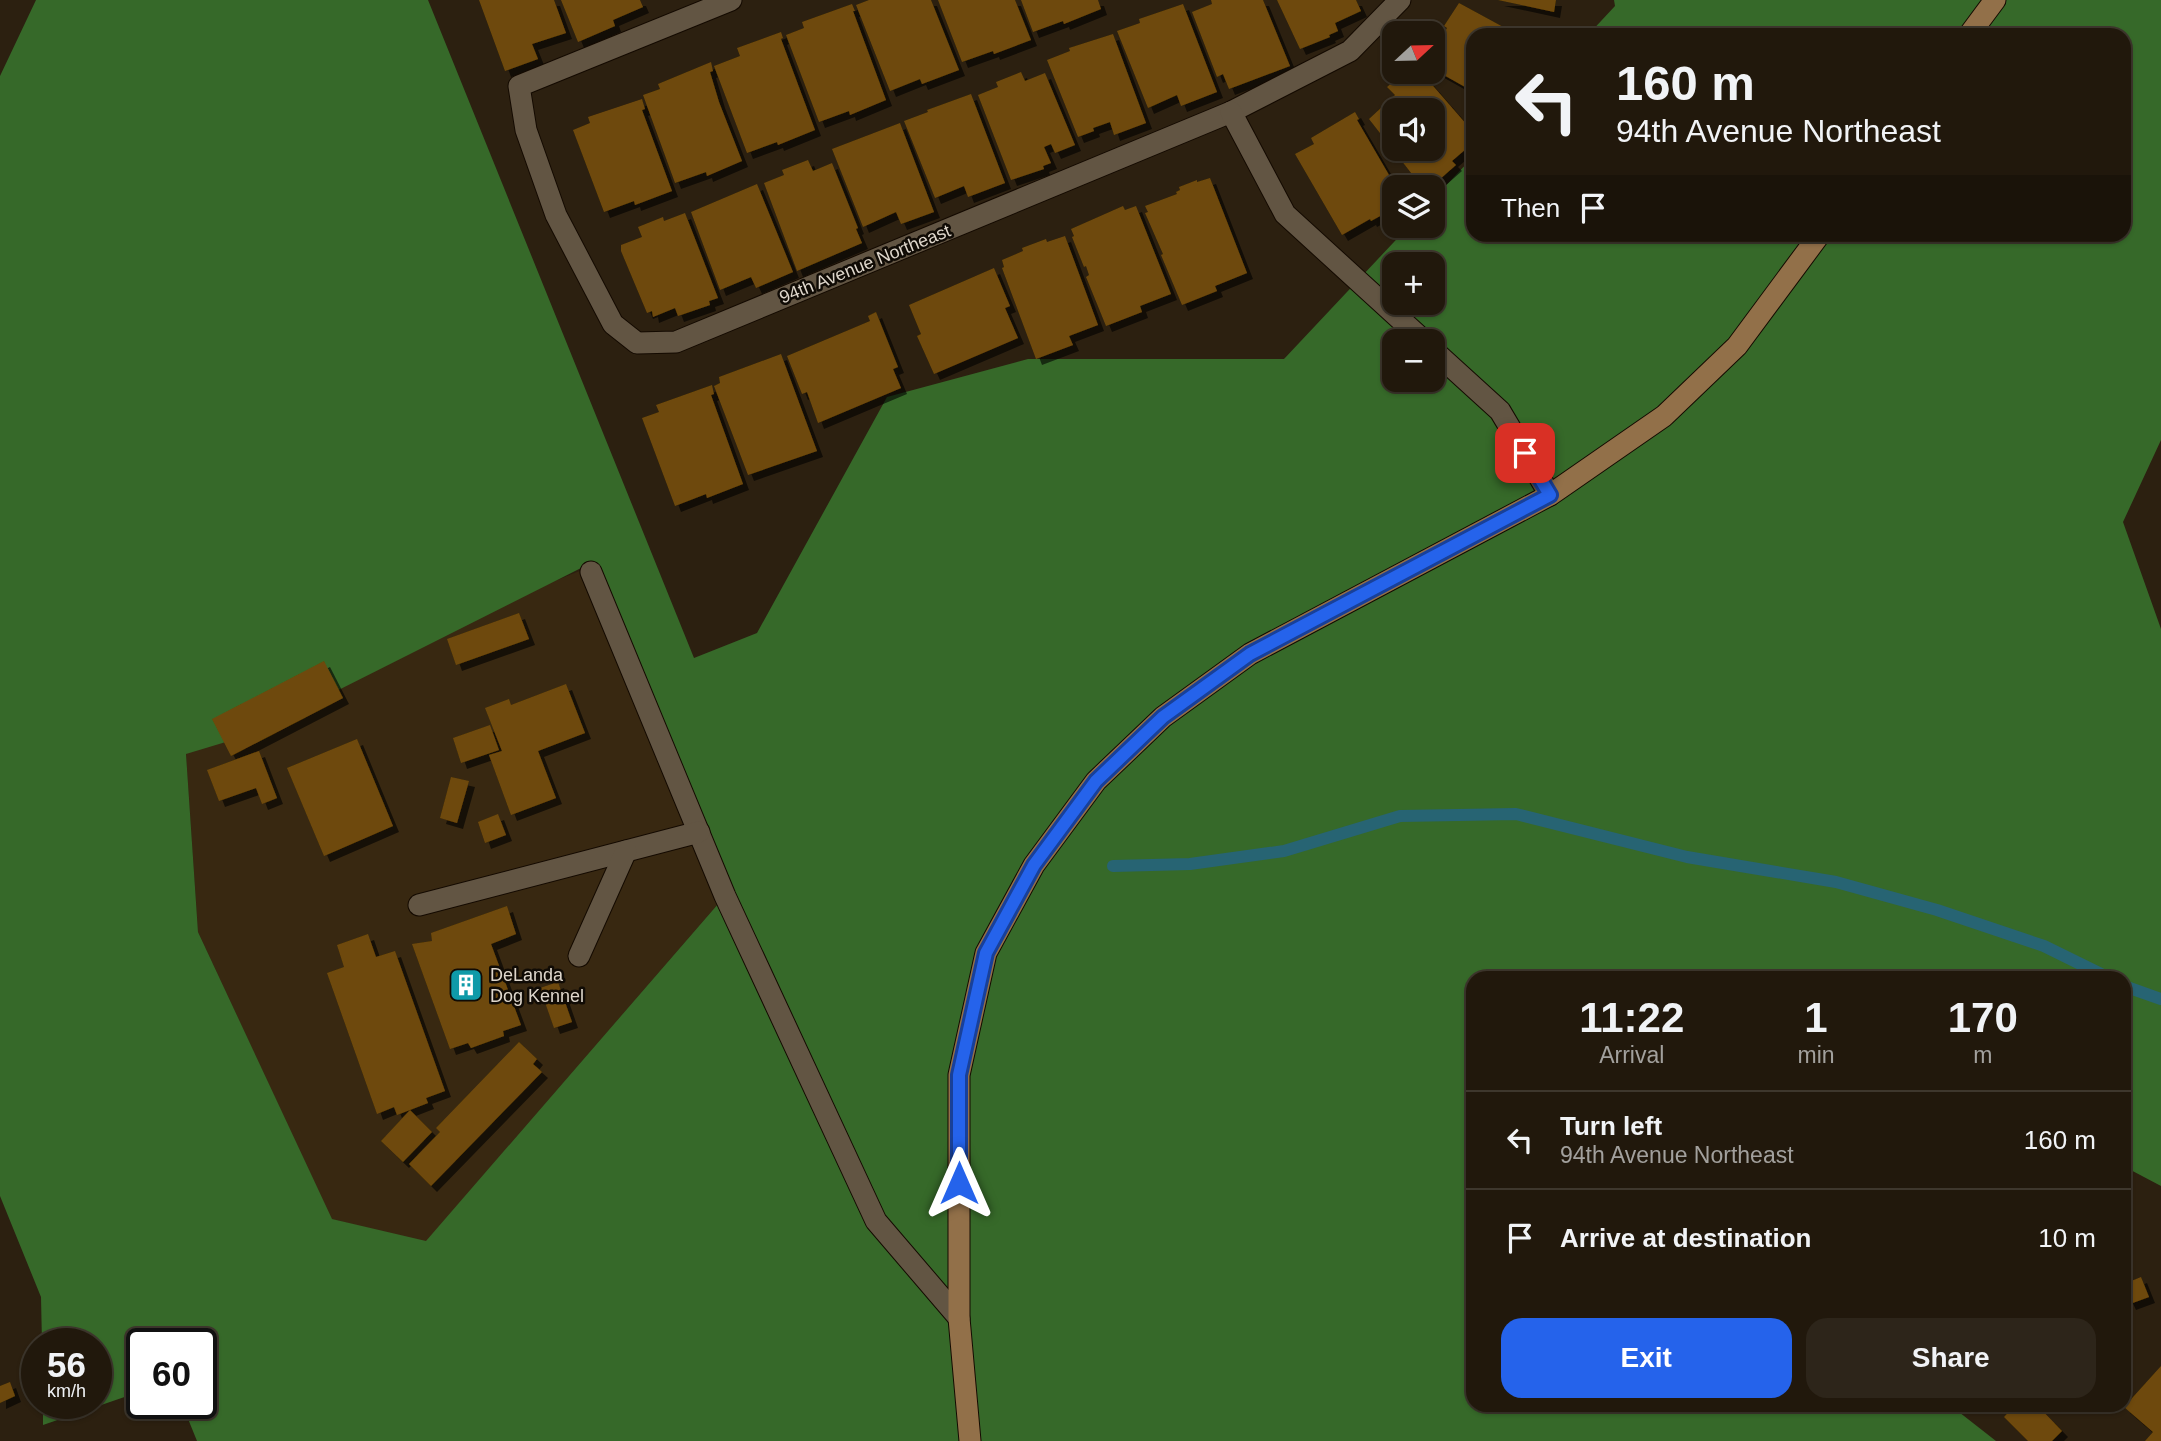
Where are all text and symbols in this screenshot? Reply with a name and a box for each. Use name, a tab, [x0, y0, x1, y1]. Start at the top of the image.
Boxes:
north arrow	[1382, 21, 1446, 84]
map controls	[1382, 21, 1445, 392]
icon: left	[1501, 56, 1592, 147]
text: 160 m	[1616, 56, 1755, 110]
button: sound	[1382, 98, 1445, 161]
text: 94th Avenue Northeast	[1616, 113, 1941, 149]
button: layers	[1382, 175, 1445, 238]
icon: arrive	[1574, 189, 1612, 227]
text: Then	[1501, 193, 1560, 223]
street label: 94th Avenue Northeast	[777, 220, 953, 308]
button: +	[1382, 252, 1445, 315]
button: −	[1382, 329, 1445, 392]
pin	[1495, 423, 1555, 483]
icon: arrive	[1506, 434, 1544, 472]
place label: DeLanda Dog Kennel	[490, 965, 584, 1006]
building icon: DeLanda Dog Kennel	[447, 966, 485, 1004]
text: 11:22	[1579, 994, 1684, 1041]
text: 1	[1804, 994, 1828, 1041]
text: 170	[1948, 994, 2018, 1041]
text: Arrival	[1599, 1042, 1664, 1068]
text: min	[1797, 1042, 1835, 1068]
text: m	[1973, 1042, 1992, 1068]
text: Turn left	[1560, 1111, 1662, 1141]
icon: left	[1501, 1121, 1539, 1159]
text: 160 m	[2024, 1125, 2096, 1155]
text: 94th Avenue Northeast	[1560, 1142, 1794, 1168]
position arrow	[922, 1146, 996, 1220]
icon: arrive	[1501, 1219, 1539, 1257]
text: Arrive at destination	[1560, 1223, 1811, 1253]
text: 10 m	[2038, 1223, 2096, 1253]
button: Exit	[1501, 1318, 1792, 1398]
button: Share	[1806, 1318, 2096, 1398]
speed limit sign: 60	[126, 1328, 217, 1419]
text: 56	[47, 1345, 86, 1384]
text: km/h	[47, 1381, 86, 1401]

